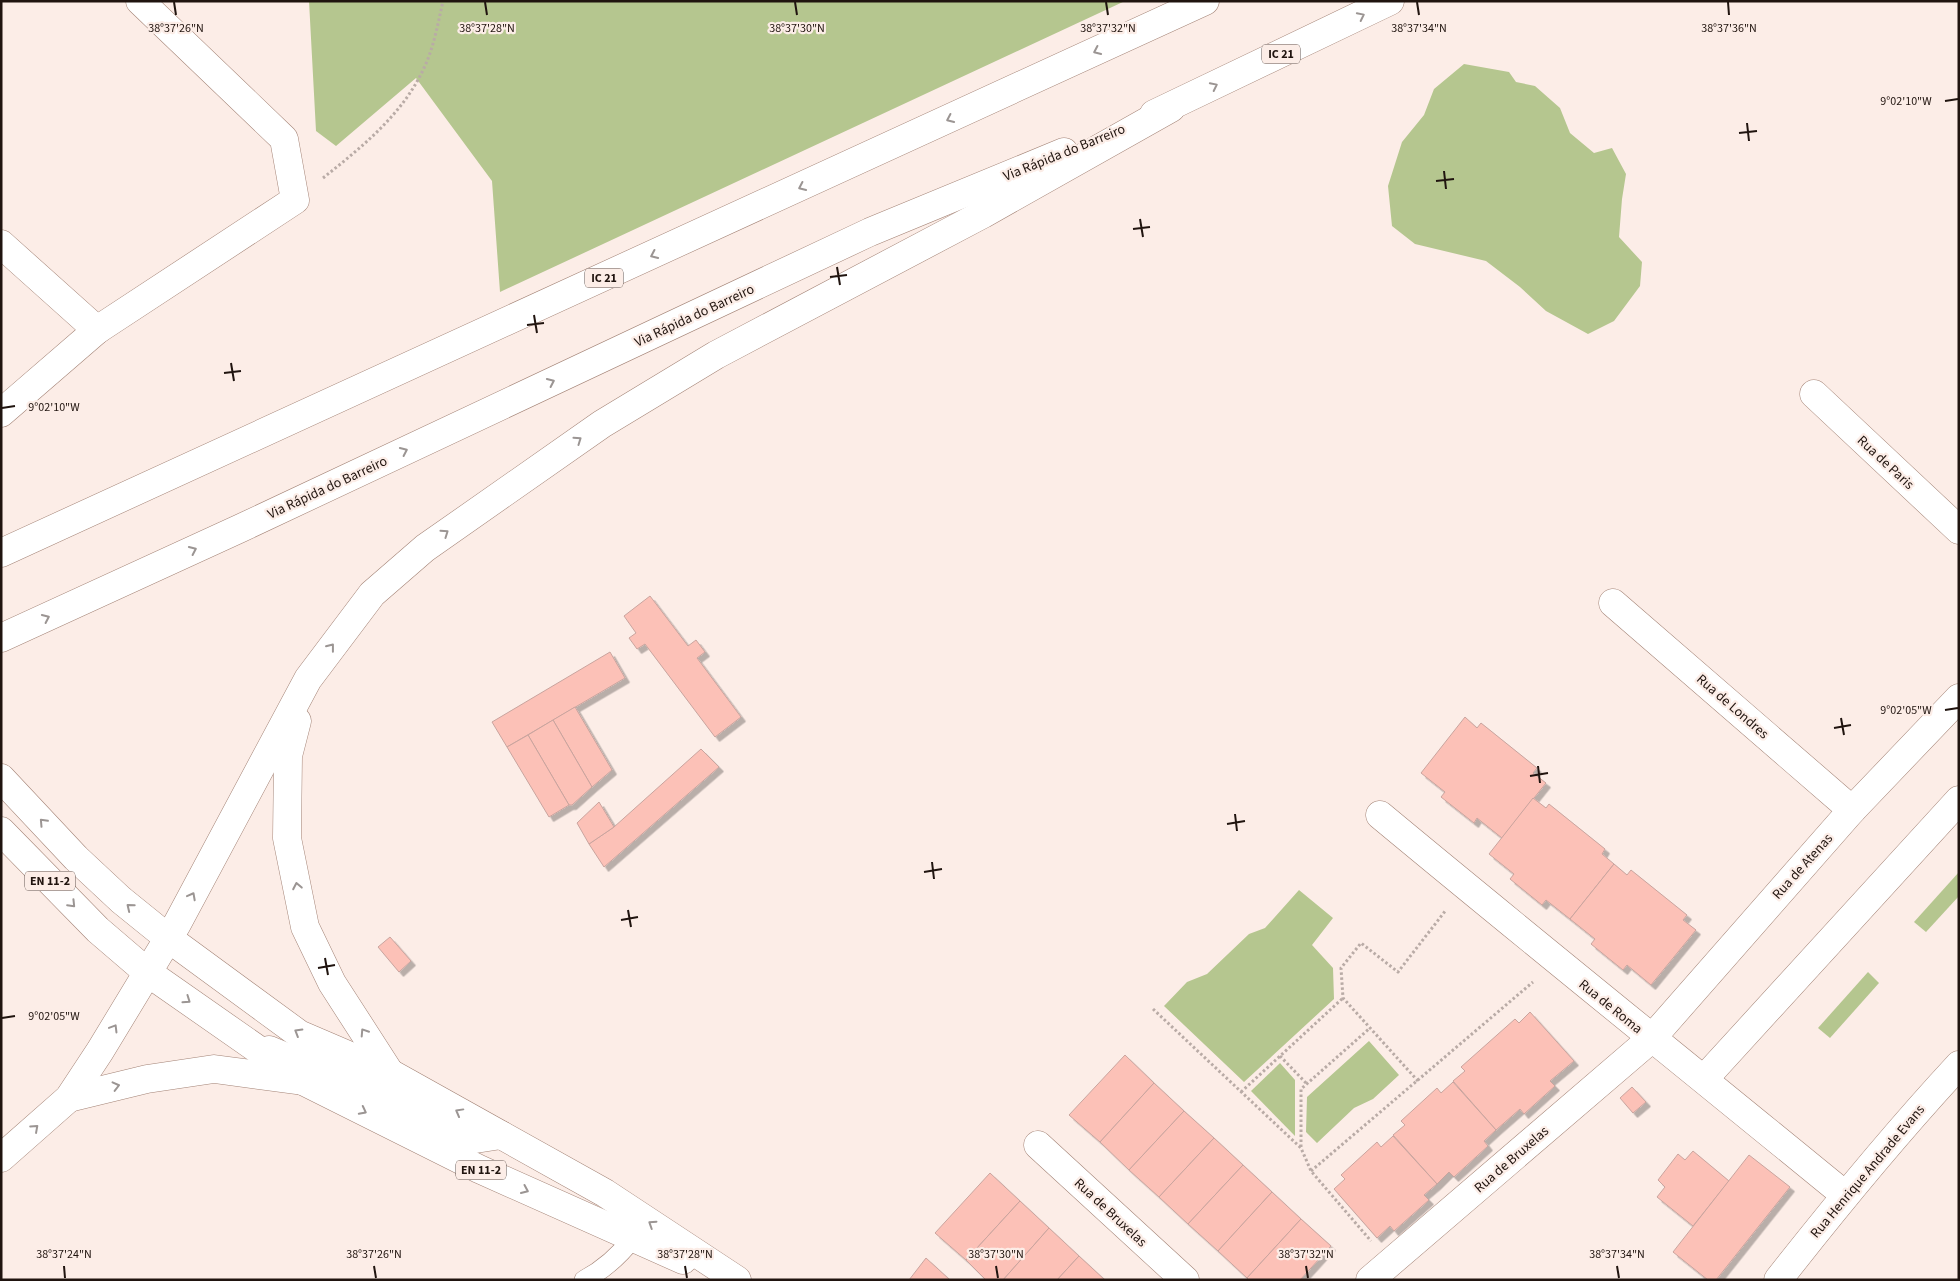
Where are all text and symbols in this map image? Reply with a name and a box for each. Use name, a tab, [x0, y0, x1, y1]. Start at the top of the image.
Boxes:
one-way arrow	[1356, 11, 1365, 22]
text: 38°37'26"N	[148, 20, 204, 37]
text: 38°37'28"N	[459, 20, 515, 37]
text: 38°37'30"N	[769, 20, 825, 37]
text: 38°37'32"N	[1080, 20, 1136, 37]
text: 38°37'34"N	[1391, 20, 1447, 37]
text: 38°37'36"N	[1701, 20, 1757, 37]
road number: IC 21	[1262, 44, 1300, 64]
one-way arrow	[1093, 45, 1102, 55]
one-way arrow	[1209, 83, 1218, 93]
text: 9°02'10"W	[1880, 93, 1932, 110]
one-way arrow	[946, 113, 955, 123]
street label: Via Rápida do Barreiro	[1000, 119, 1128, 187]
one-way arrow	[798, 181, 807, 191]
one-way arrow	[650, 248, 659, 259]
road number: IC 21	[585, 268, 623, 288]
street label: Via Rápida do Barreiro	[631, 279, 758, 352]
one-way arrow	[546, 378, 555, 388]
text: 9°02'10"W	[28, 399, 80, 416]
street label: Rua de Paris	[1852, 431, 1918, 495]
one-way arrow	[573, 437, 582, 446]
one-way arrow	[399, 447, 408, 458]
street label: Via Rápida do Barreiro	[264, 451, 391, 524]
one-way arrow	[440, 530, 449, 539]
one-way arrow	[188, 546, 197, 556]
one-way arrow	[40, 614, 49, 624]
one-way arrow	[325, 644, 333, 653]
street label: Rua de Londres	[1692, 670, 1773, 744]
text: 9°02'05"W	[1880, 702, 1932, 719]
one-way arrow	[39, 819, 48, 828]
street label: Rua de Atenas	[1768, 829, 1838, 904]
road number: EN 11-2	[25, 871, 75, 890]
one-way arrow	[292, 882, 302, 891]
one-way arrow	[186, 892, 196, 901]
one-way arrow	[66, 898, 75, 907]
one-way arrow	[127, 905, 136, 913]
street label: Rua de Roma	[1574, 975, 1647, 1039]
one-way arrow	[181, 994, 191, 1003]
text: 9°02'05"W	[28, 1008, 80, 1025]
one-way arrow	[107, 1024, 117, 1033]
one-way arrow	[294, 1028, 303, 1038]
one-way arrow	[361, 1029, 370, 1038]
one-way arrow	[111, 1081, 120, 1092]
street label: Rua Henrique Andrade Evans	[1806, 1100, 1930, 1243]
one-way arrow	[358, 1105, 367, 1115]
one-way arrow	[455, 1108, 464, 1118]
street label: Rua de Bruxelas	[1470, 1122, 1553, 1198]
one-way arrow	[29, 1125, 38, 1134]
road number: EN 11-2	[456, 1160, 506, 1180]
street label: Rua de Bruxelas	[1069, 1174, 1151, 1252]
one-way arrow	[520, 1183, 529, 1194]
one-way arrow	[648, 1221, 658, 1230]
text: 38°37'24"N	[36, 1246, 92, 1263]
text: 38°37'26"N	[346, 1246, 402, 1263]
text: 38°37'28"N	[657, 1246, 713, 1263]
text: 38°37'30"N	[968, 1246, 1024, 1263]
text: 38°37'32"N	[1278, 1246, 1334, 1263]
text: 38°37'34"N	[1589, 1246, 1645, 1263]

